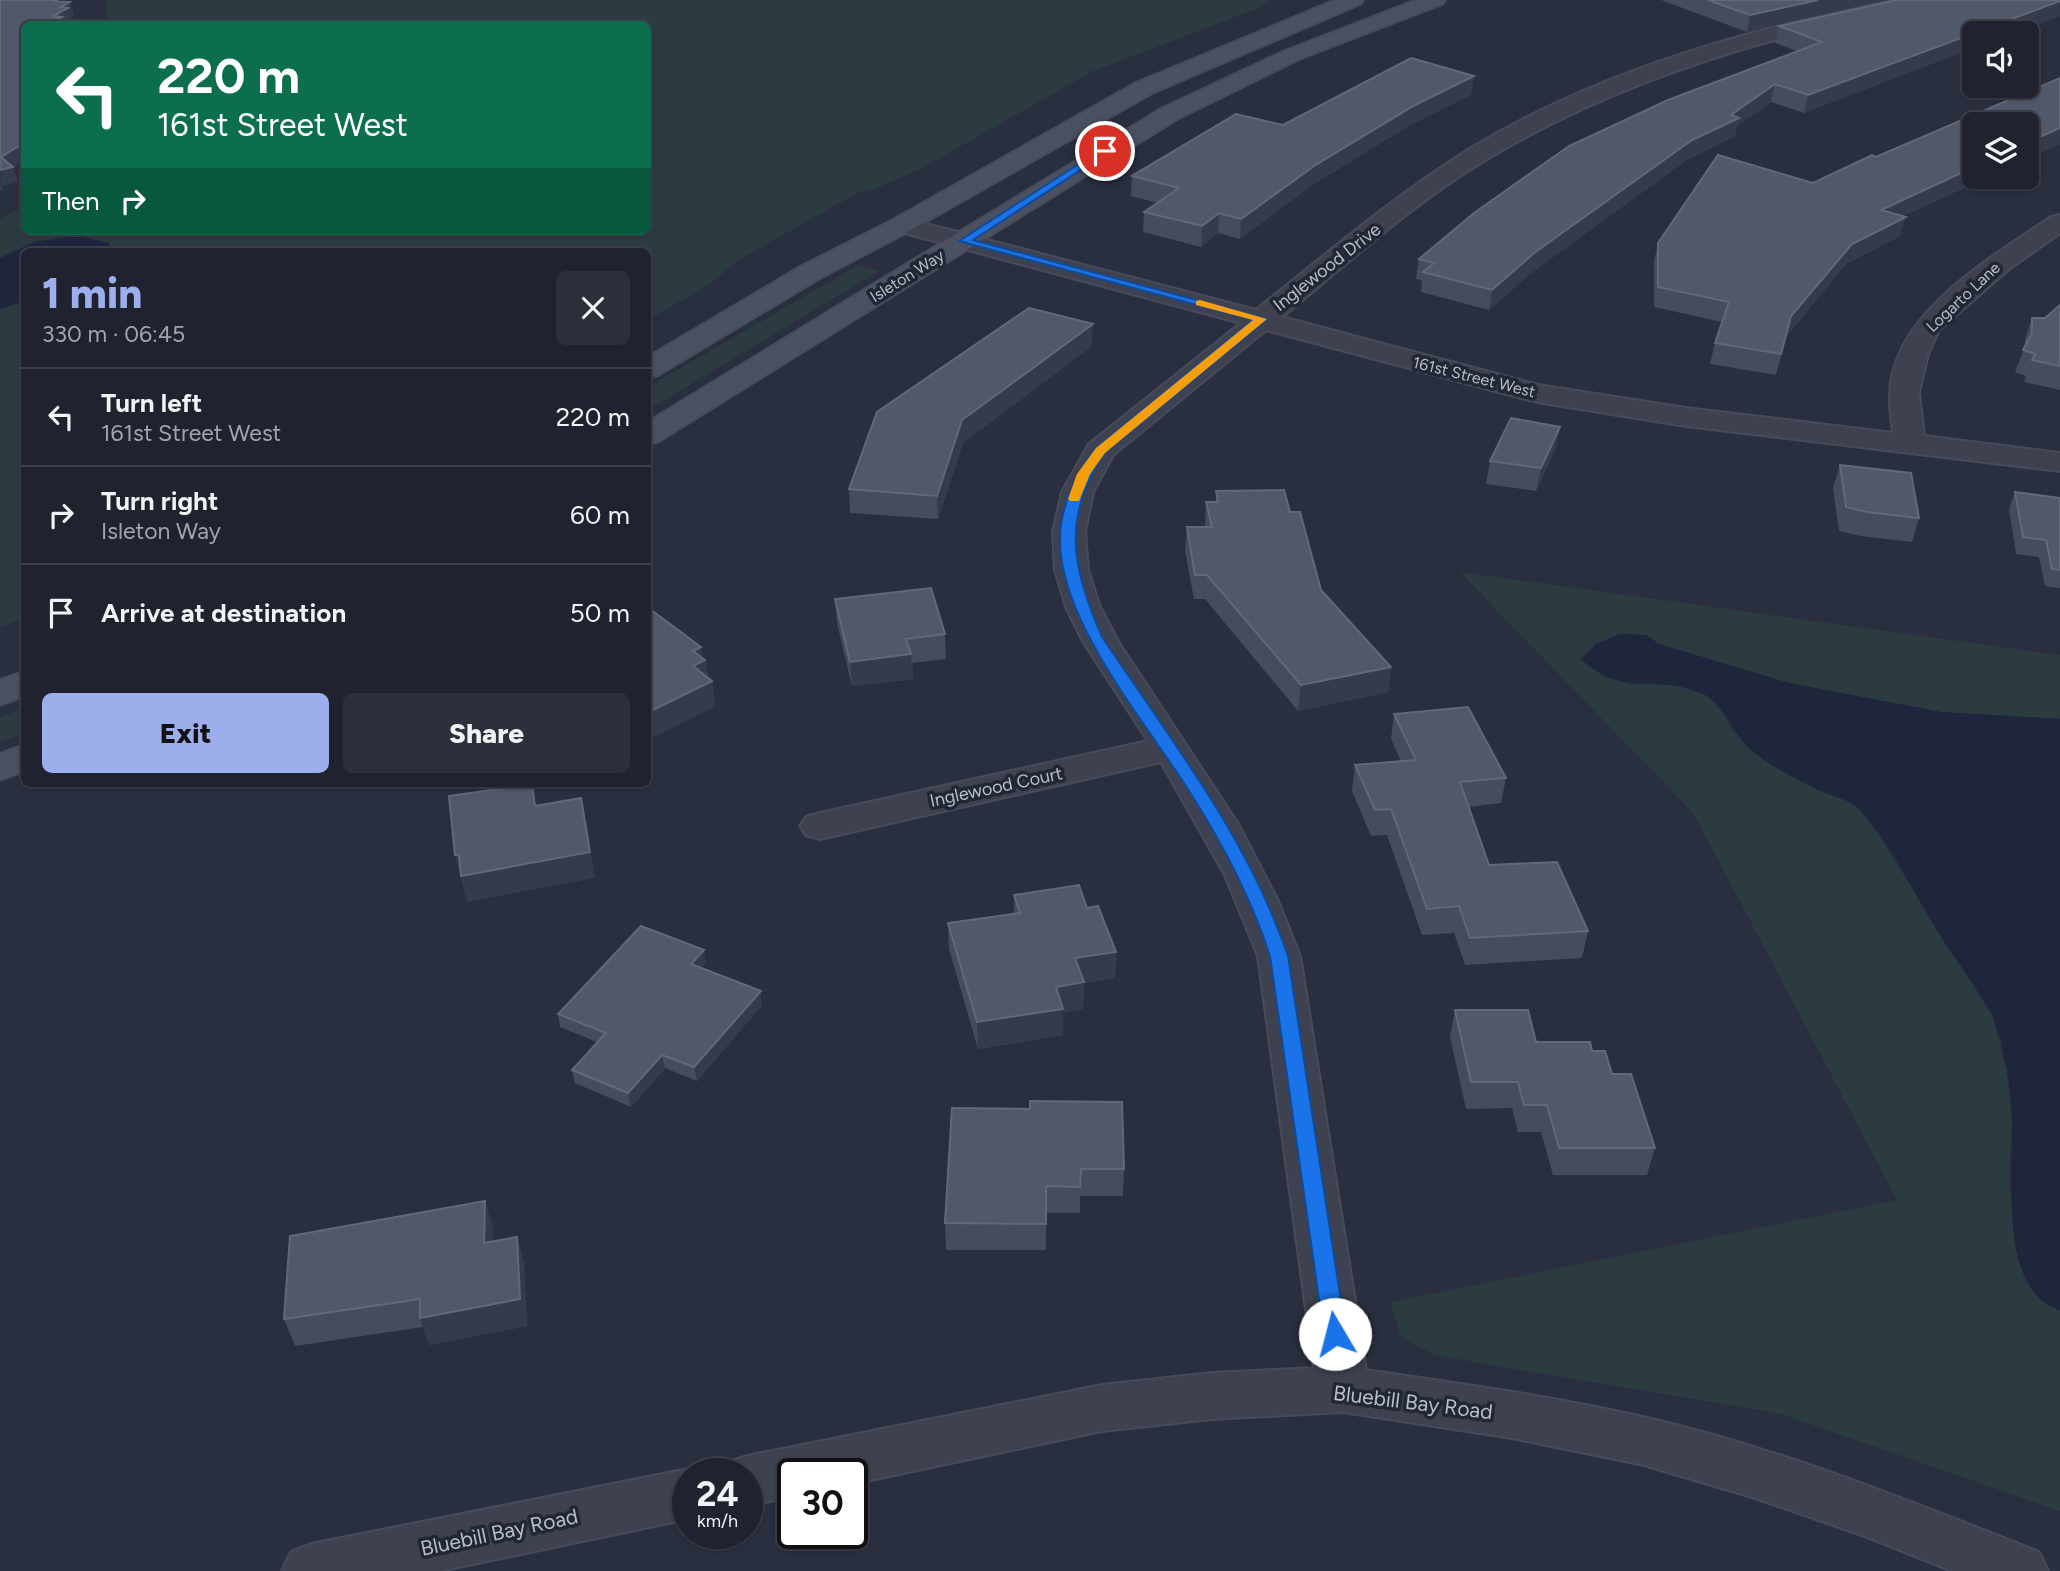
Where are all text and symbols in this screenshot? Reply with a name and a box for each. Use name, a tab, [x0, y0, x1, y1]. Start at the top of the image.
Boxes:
map controls	[1962, 21, 2039, 189]
button: sound	[1962, 21, 2039, 98]
text: 220 m	[157, 46, 300, 105]
icon: left	[42, 49, 133, 140]
text: 161st Street West	[157, 106, 408, 144]
button: layers	[1962, 112, 2039, 189]
pin	[1075, 121, 1135, 181]
icon: arrive	[1086, 132, 1124, 170]
icon: right	[114, 182, 152, 220]
text: Then	[42, 185, 100, 217]
street label: Inglewood Drive	[1269, 218, 1385, 316]
street label: Isleton Way	[867, 246, 948, 306]
street label: Logarto Lane	[1922, 258, 2004, 336]
text: 1 min	[42, 268, 142, 319]
button: close	[556, 271, 630, 345]
text: 330 m · 06:45	[42, 320, 185, 348]
street label: 161st Street West	[1411, 353, 1537, 401]
text: Turn left	[101, 387, 202, 419]
icon: left	[42, 398, 80, 436]
text: 220 m	[556, 401, 630, 433]
text: 161st Street West	[101, 419, 281, 447]
text: Turn right	[101, 485, 218, 517]
icon: right	[42, 496, 80, 534]
text: 60 m	[570, 499, 630, 531]
text: Isleton Way	[101, 517, 221, 545]
icon: arrive	[42, 594, 80, 632]
text: Arrive at destination	[101, 597, 346, 629]
text: 50 m	[570, 597, 630, 629]
button: Exit	[42, 693, 329, 773]
button: Share	[343, 693, 630, 773]
street label: Inglewood Court	[928, 762, 1065, 812]
position arrow	[1298, 1297, 1372, 1371]
street label: Bluebill Bay Road	[1332, 1380, 1494, 1424]
speed limit sign: 30	[777, 1458, 868, 1549]
text: 24	[696, 1473, 739, 1515]
street label: Bluebill Bay Road	[418, 1503, 580, 1561]
text: km/h	[697, 1510, 738, 1532]

